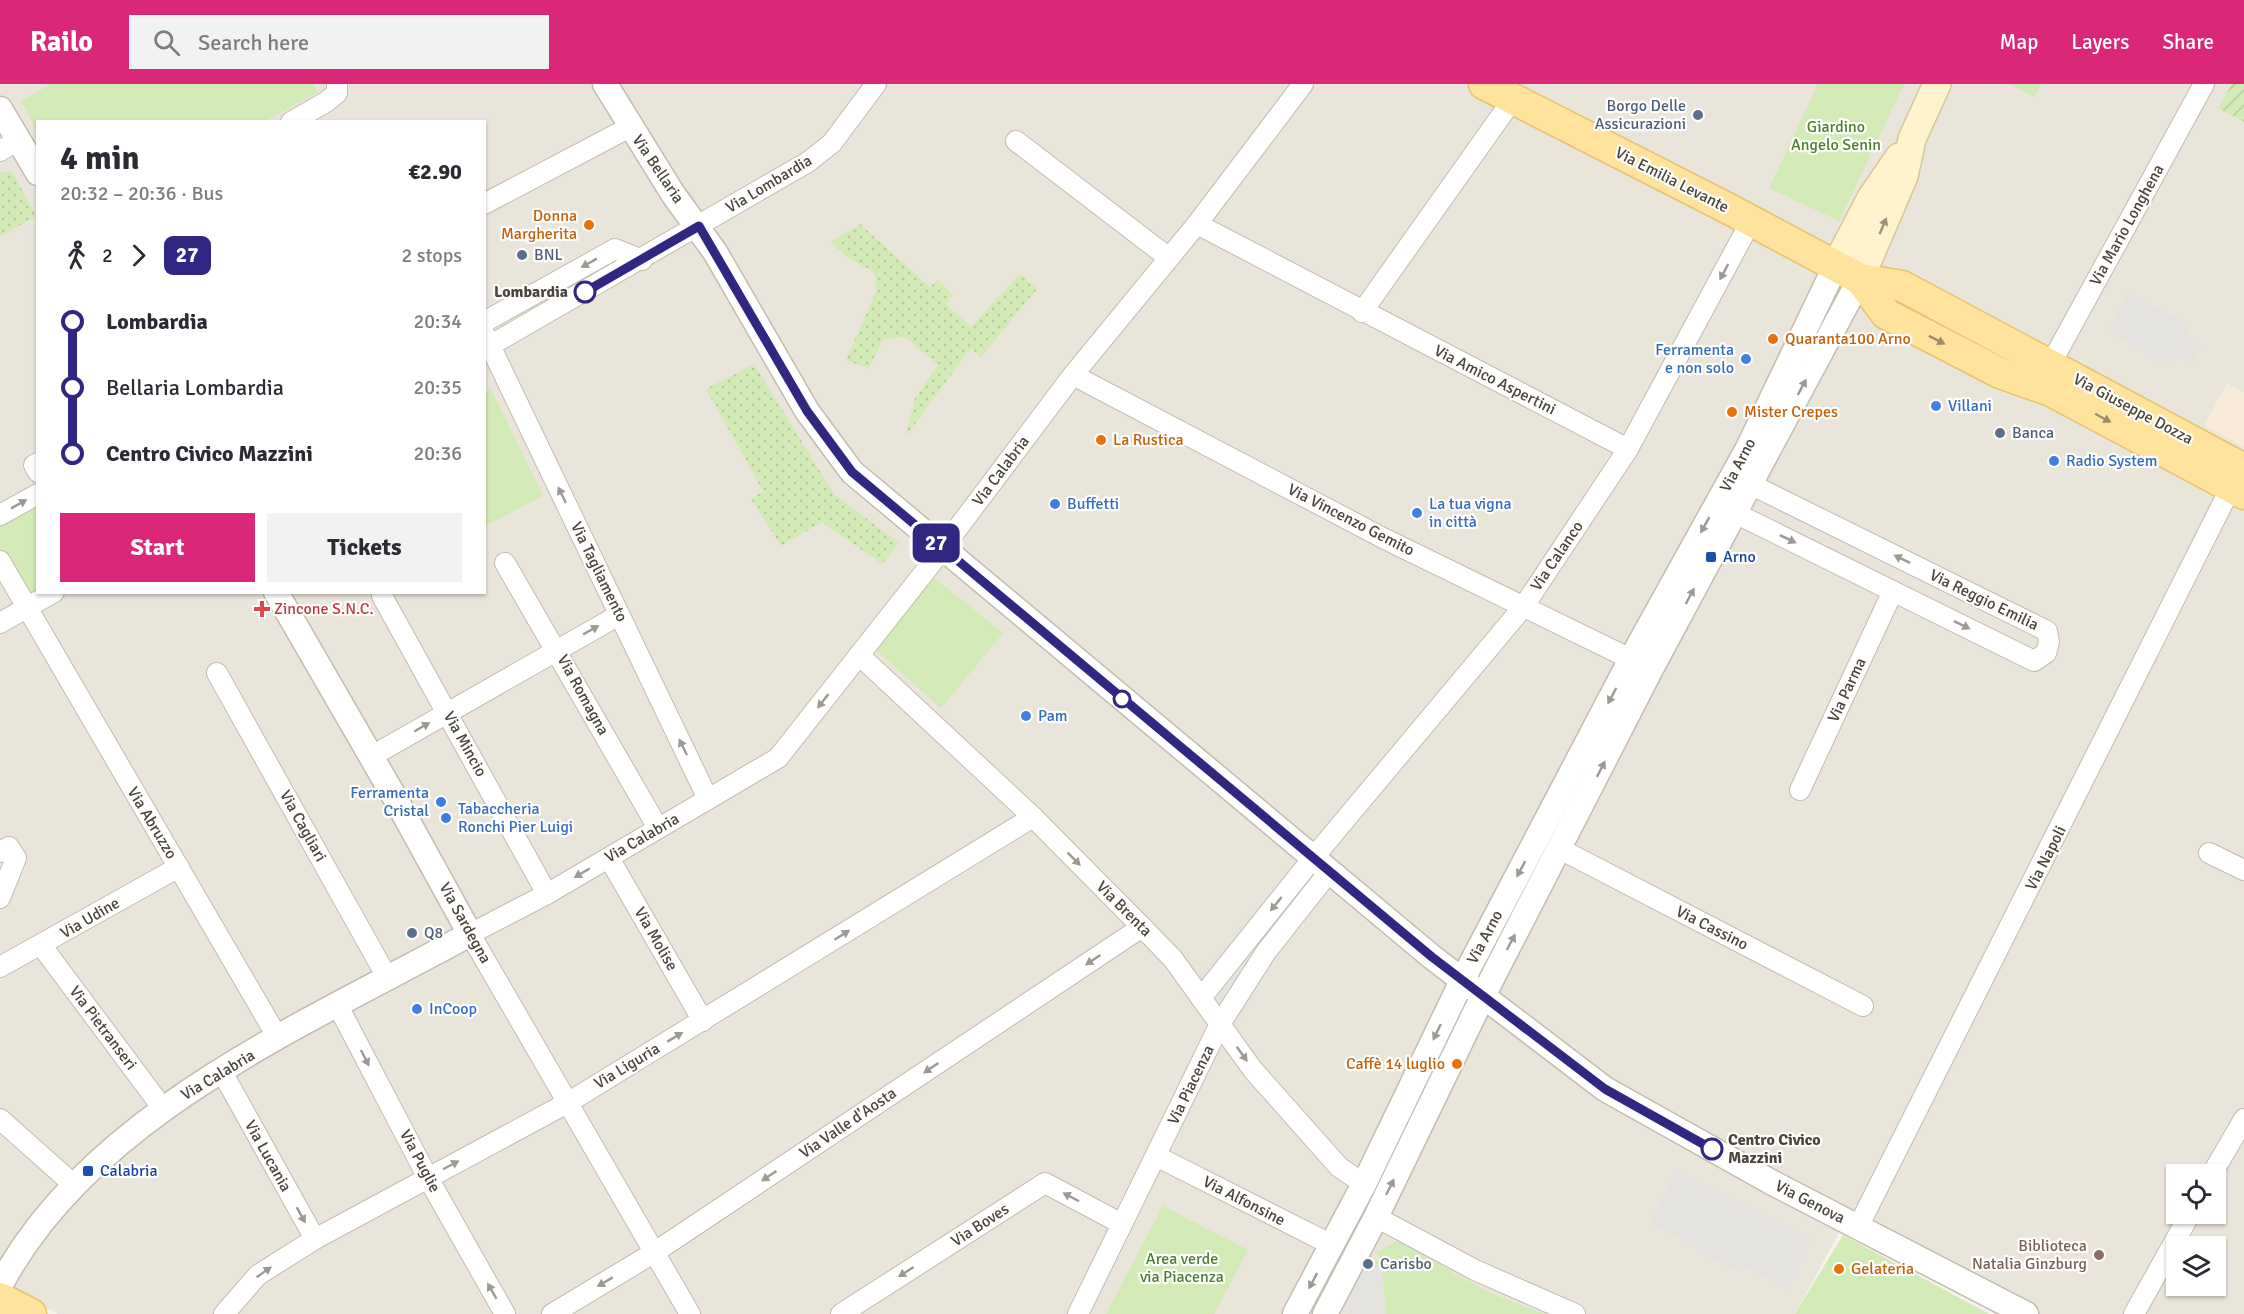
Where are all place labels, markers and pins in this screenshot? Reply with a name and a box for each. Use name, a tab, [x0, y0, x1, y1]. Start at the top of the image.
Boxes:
place label: Borgo Delle Assicurazioni	[1595, 96, 1686, 134]
marker: Borgo Delle Assicurazioni	[1691, 108, 1705, 122]
place label: Donna Margherita	[501, 206, 577, 244]
marker: Donna Margherita	[582, 218, 596, 232]
place label: BNL	[534, 245, 563, 265]
marker: BNL	[515, 248, 529, 262]
marker: Lombardia	[574, 281, 596, 303]
place label: Lombardia	[494, 282, 568, 302]
place label: Quaranta100 Arno	[1785, 329, 1911, 349]
marker: Quaranta100 Arno	[1766, 332, 1780, 346]
place label: Ferramenta e non solo	[1655, 340, 1734, 378]
marker: Ferramenta e non solo	[1739, 352, 1753, 366]
place label: Villani	[1948, 396, 1992, 416]
marker: Villani	[1929, 399, 1943, 413]
place label: Mister Crepes	[1744, 402, 1838, 422]
marker: Mister Crepes	[1725, 405, 1739, 419]
place label: Banca	[2012, 423, 2054, 443]
marker: Banca	[1993, 426, 2007, 440]
place label: La Rustica	[1113, 430, 1184, 450]
marker: La Rustica	[1094, 433, 1108, 447]
place label: Radio System	[2066, 451, 2157, 471]
marker: Radio System	[2047, 454, 2061, 468]
place label: Buffetti	[1067, 494, 1119, 514]
place label: La tua vigna in città	[1429, 494, 1512, 532]
marker: Buffetti	[1048, 497, 1062, 511]
marker: La tua vigna in città	[1410, 506, 1424, 520]
place label: Arno	[1723, 547, 1756, 567]
marker: Arno	[1704, 550, 1718, 564]
place label: Zincone S.N.C.	[274, 599, 374, 619]
marker: Zincone S.N.C.	[255, 602, 269, 616]
unlabelled marker	[1113, 690, 1131, 708]
place label: Pam	[1038, 706, 1068, 726]
marker: Pam	[1019, 709, 1033, 723]
place label: Ferramenta Cristal	[350, 783, 429, 821]
marker: Ferramenta Cristal	[434, 795, 448, 809]
place label: Tabaccheria Ronchi Pier Luigi	[458, 799, 573, 837]
marker: Tabaccheria Ronchi Pier Luigi	[439, 811, 453, 825]
place label: Q8	[424, 923, 443, 943]
marker: Q8	[405, 926, 419, 940]
place label: InCoop	[429, 999, 477, 1019]
marker: InCoop	[410, 1002, 424, 1016]
place label: Caffè 14 luglio	[1346, 1054, 1445, 1074]
marker: Caffè 14 luglio	[1450, 1057, 1464, 1071]
place label: Centro Civico Mazzini	[1728, 1130, 1821, 1168]
marker: Centro Civico Mazzini	[1701, 1138, 1723, 1160]
place label: Calabria	[100, 1161, 158, 1181]
marker: Calabria	[81, 1164, 95, 1178]
place label: Biblioteca Natalia Ginzburg	[1972, 1236, 2087, 1274]
marker: Biblioteca Natalia Ginzburg	[2092, 1248, 2106, 1262]
place label: Carisbo	[1380, 1254, 1432, 1274]
marker: Carisbo	[1361, 1257, 1375, 1271]
place label: Gelateria	[1851, 1259, 1914, 1279]
marker: Gelateria	[1832, 1262, 1846, 1276]

